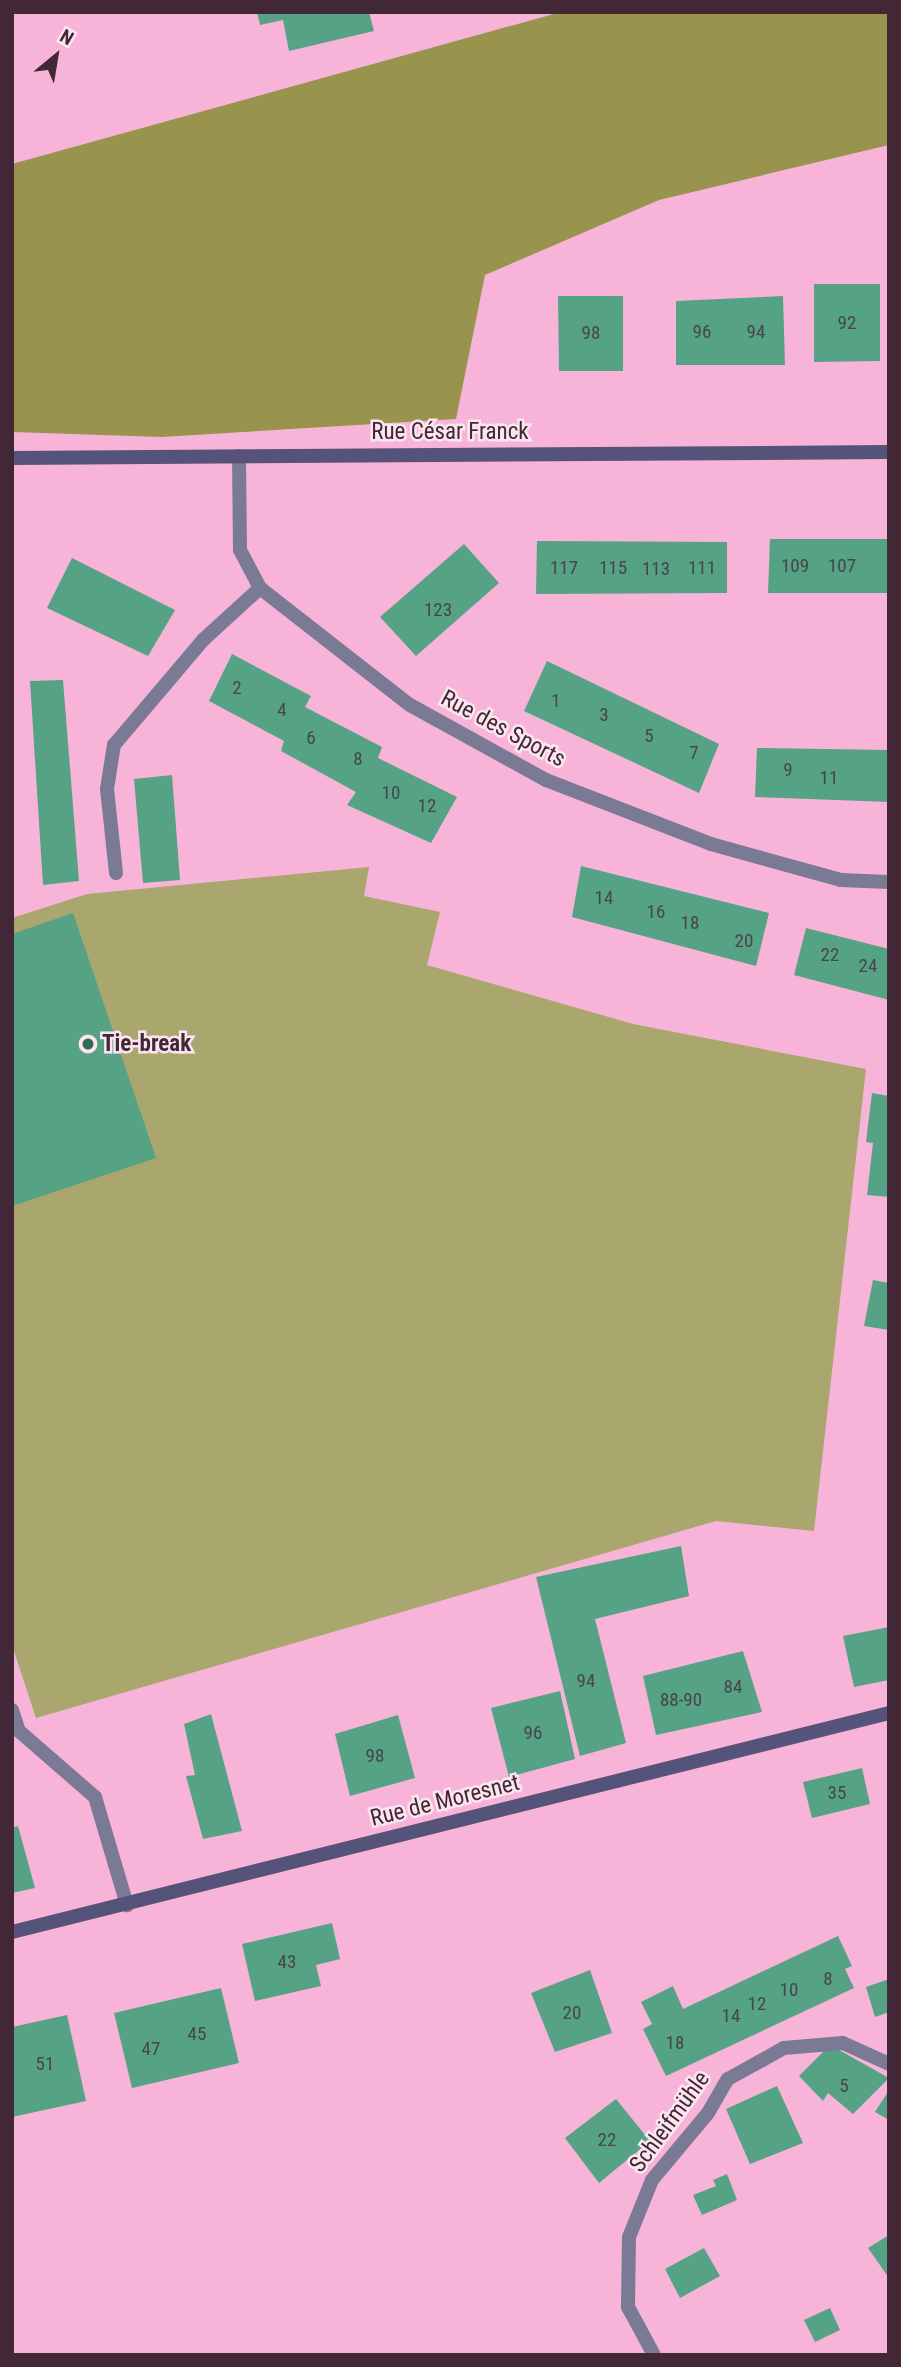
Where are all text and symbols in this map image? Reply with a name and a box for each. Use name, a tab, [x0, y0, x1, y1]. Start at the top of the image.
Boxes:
north arrow	[21, 21, 91, 91]
text: N	[56, 25, 78, 50]
house number: 92	[838, 312, 856, 334]
house number: 96	[693, 321, 711, 343]
house number: 94	[747, 321, 765, 343]
house number: 98	[582, 322, 600, 344]
street label: Rue César Franck	[371, 418, 529, 446]
house number: 109	[781, 555, 809, 577]
house number: 107	[828, 555, 856, 577]
house number: 117	[550, 557, 578, 579]
house number: 115	[599, 557, 627, 579]
house number: 111	[688, 557, 716, 579]
house number: 113	[642, 558, 670, 580]
house number: 123	[424, 599, 452, 621]
house number: 2	[232, 677, 242, 699]
street label: Rue des Sports	[436, 685, 570, 773]
house number: 1	[551, 690, 561, 712]
house number: 4	[277, 699, 287, 721]
house number: 3	[599, 704, 609, 726]
house number: 5	[644, 725, 654, 747]
house number: 6	[306, 727, 316, 749]
house number: 7	[689, 742, 699, 764]
house number: 8	[353, 748, 363, 770]
house number: 9	[783, 759, 793, 781]
house number: 11	[820, 767, 838, 789]
house number: 10	[382, 782, 400, 804]
house number: 12	[418, 795, 436, 817]
house number: 14	[595, 887, 613, 909]
house number: 16	[647, 901, 665, 923]
house number: 18	[681, 912, 699, 934]
house number: 20	[735, 930, 753, 952]
house number: 22	[821, 944, 839, 966]
house number: 24	[859, 955, 877, 977]
place label: Tie-break	[102, 1030, 191, 1058]
marker: Tie-break	[80, 1036, 96, 1052]
house number: 94	[577, 1670, 595, 1692]
house number: 84	[724, 1676, 742, 1698]
house number: 88-90	[660, 1689, 702, 1711]
house number: 96	[524, 1722, 542, 1744]
house number: 98	[366, 1745, 384, 1767]
street label: Rue de Moresnet	[368, 1769, 522, 1833]
house number: 35	[828, 1782, 846, 1804]
house number: 43	[278, 1951, 296, 1973]
house number: 8	[823, 1968, 833, 1990]
house number: 10	[780, 1979, 798, 2001]
house number: 12	[748, 1993, 766, 2015]
house number: 20	[563, 2002, 581, 2024]
house number: 14	[722, 2005, 740, 2027]
house number: 45	[188, 2023, 206, 2045]
house number: 18	[666, 2032, 684, 2054]
house number: 47	[142, 2038, 160, 2060]
house number: 51	[36, 2053, 54, 2075]
street label: Schleifmühle	[624, 2066, 716, 2178]
house number: 5	[839, 2075, 849, 2097]
house number: 22	[598, 2129, 616, 2151]

